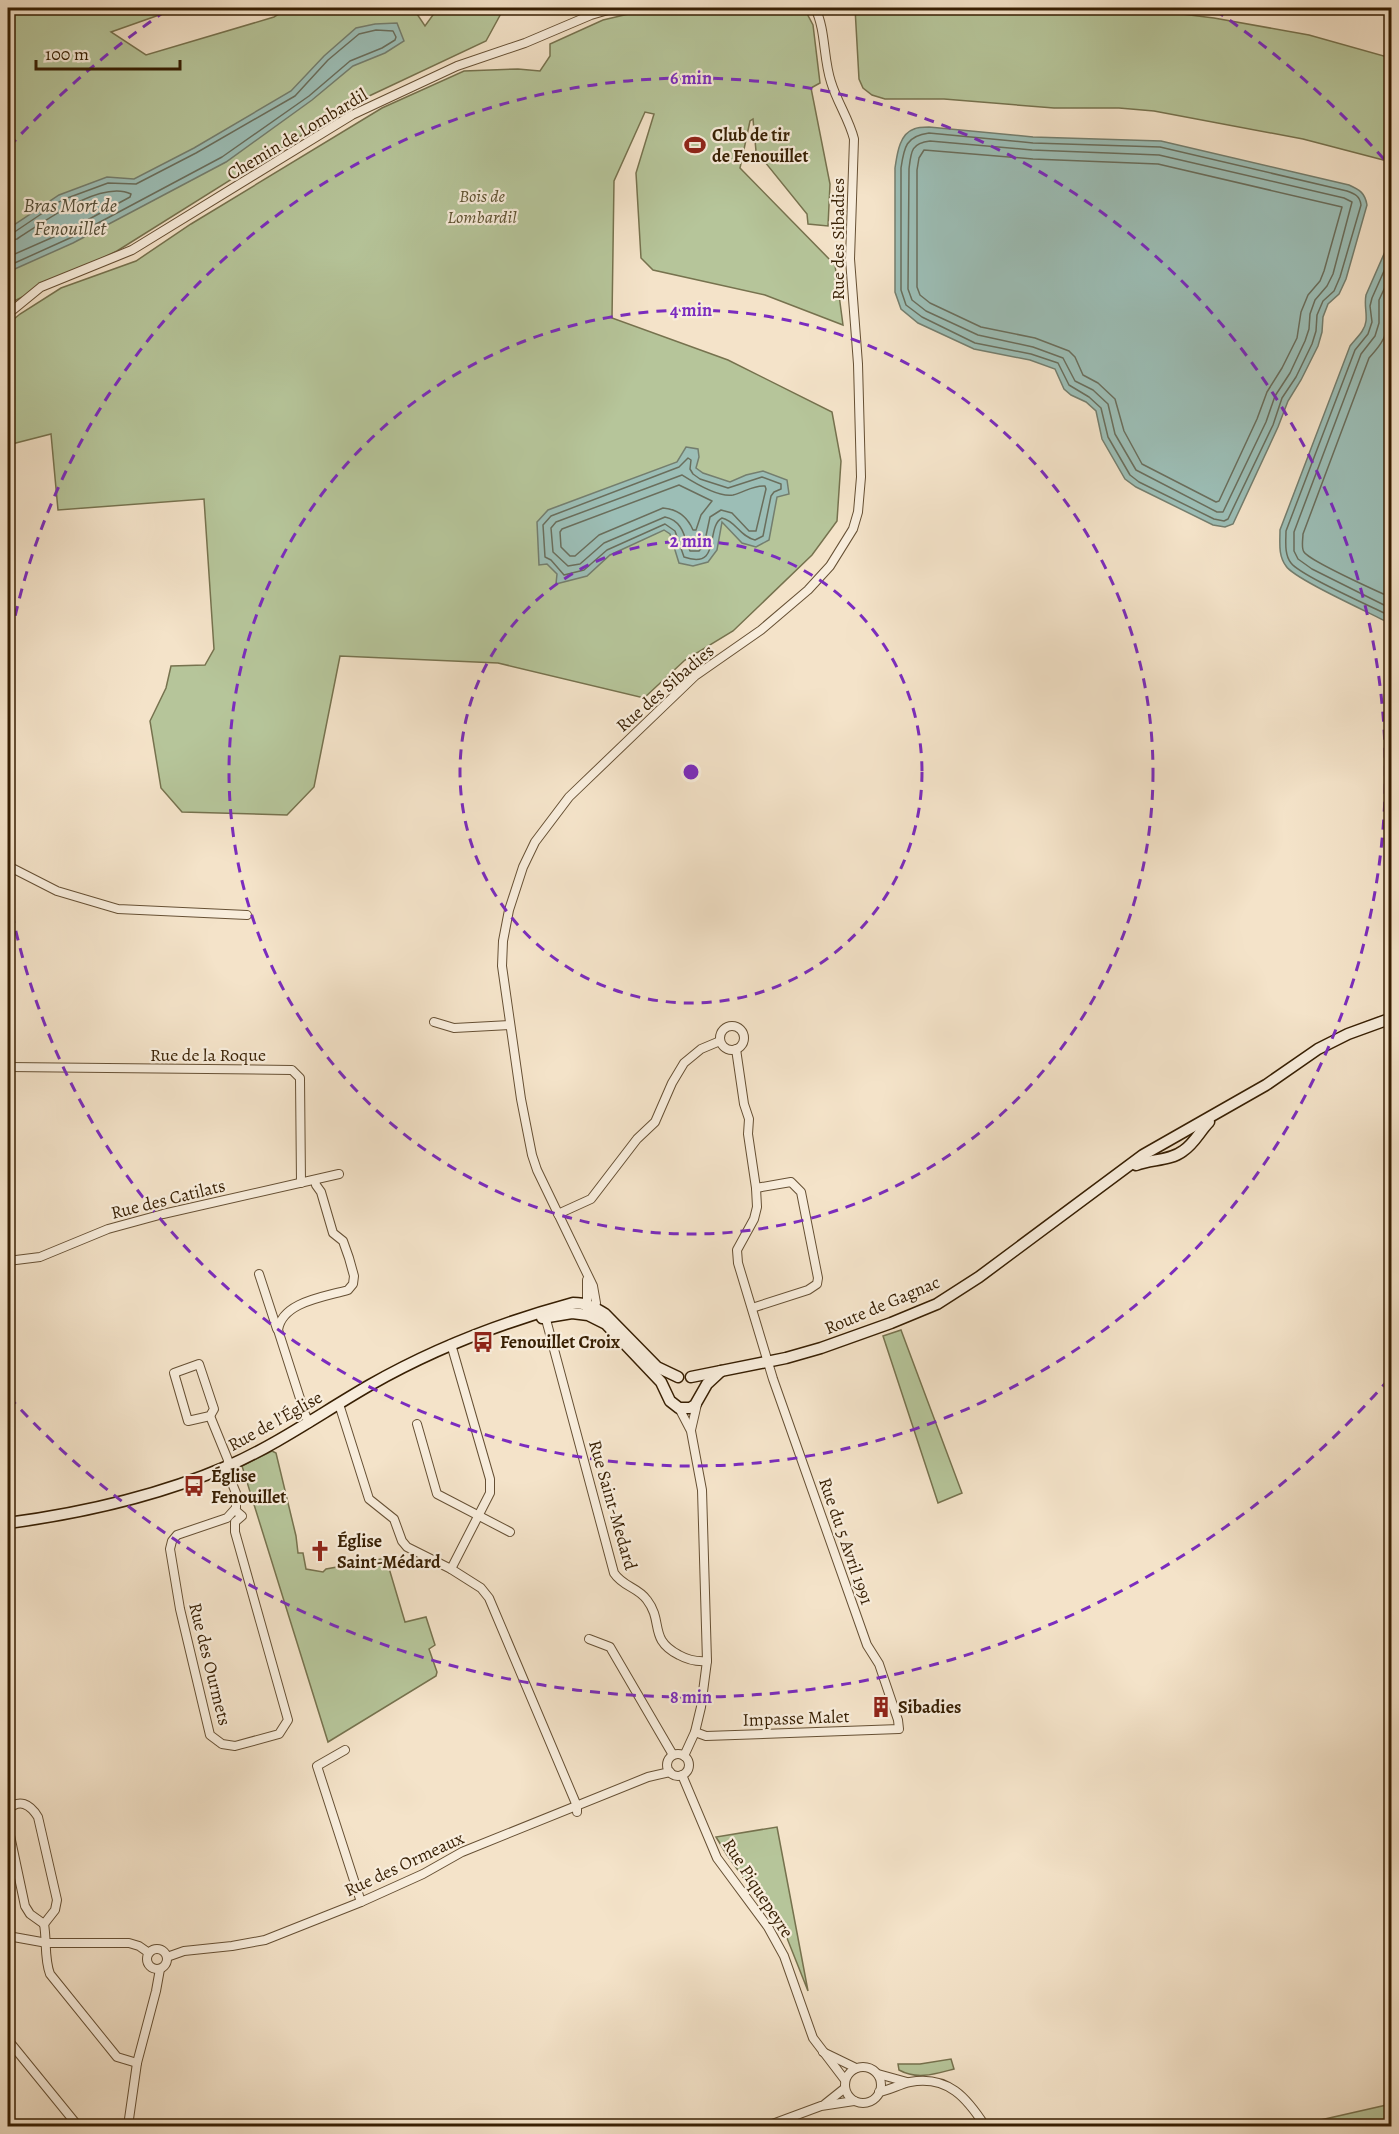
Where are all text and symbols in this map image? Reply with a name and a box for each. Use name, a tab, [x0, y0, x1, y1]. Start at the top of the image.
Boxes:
scale bar	[36, 33, 180, 71]
text: 100 m	[45, 42, 89, 66]
text: 6 min	[670, 66, 712, 90]
street label: Chemin de Lombardil	[222, 82, 372, 186]
place label: Club de tir de Fenouillet	[712, 123, 808, 168]
sports icon: Club de tir de Fenouillet	[683, 133, 707, 157]
street label: Rue des Sibadies	[826, 178, 850, 300]
park label: Bois de Lombardil	[447, 184, 517, 229]
water label: Bras Mort de Fenouillet	[23, 192, 117, 242]
text: 4 min	[670, 298, 712, 322]
text: 2 min	[670, 529, 712, 553]
street label: Rue des Sibadies	[611, 639, 719, 737]
centre of rings	[681, 762, 701, 782]
street label: Rue de la Roque	[150, 1043, 266, 1067]
street label: Rue des Catilats	[108, 1173, 228, 1225]
street label: Route de Gagnac	[821, 1270, 943, 1340]
bus stop icon: Fenouillet Croix	[471, 1330, 495, 1354]
place label: Fenouillet Croix	[500, 1330, 620, 1354]
street label: Rue de l'Église	[224, 1385, 326, 1457]
street label: Rue Saint-Medard	[583, 1437, 643, 1573]
place label: Église Fenouillet	[211, 1464, 286, 1509]
bus stop icon: Église Fenouillet	[182, 1474, 206, 1498]
street label: Rue du 5 Avril 1991	[813, 1474, 879, 1608]
place label: Église Saint-Médard	[337, 1529, 441, 1574]
church icon: Église Saint-Médard	[308, 1539, 332, 1563]
street label: Rue des Ourmets	[183, 1600, 237, 1728]
text: 8 min	[670, 1685, 712, 1709]
building icon: Sibadies	[869, 1695, 893, 1719]
place label: Sibadies	[898, 1695, 961, 1719]
street label: Impasse Malet	[742, 1704, 850, 1732]
street label: Rue des Ormeaux	[340, 1826, 468, 1902]
street label: Rue Piquepeyre	[717, 1834, 799, 1942]

